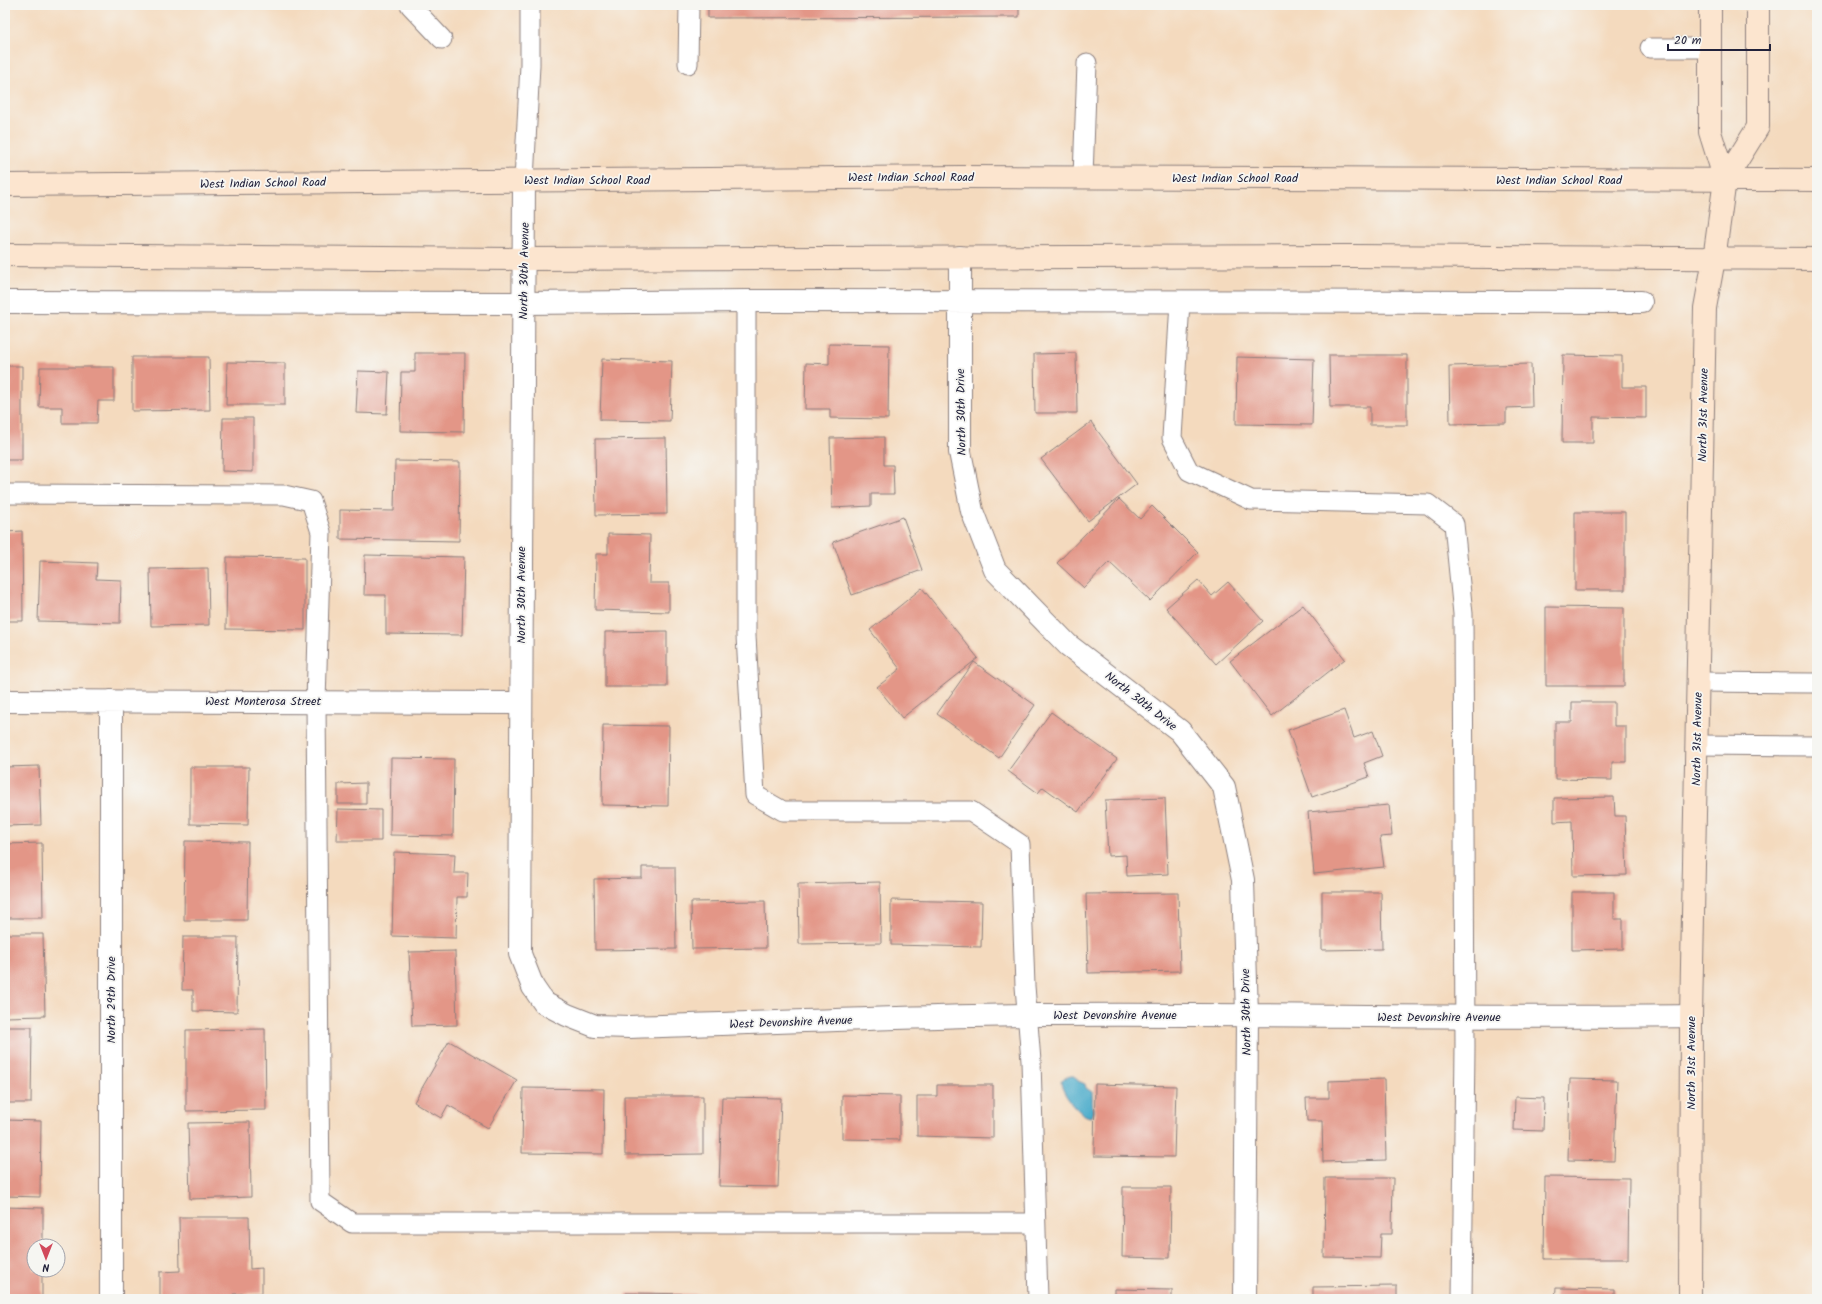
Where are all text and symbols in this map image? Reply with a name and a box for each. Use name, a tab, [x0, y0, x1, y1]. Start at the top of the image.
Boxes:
scale bar	[1668, 26, 1770, 52]
text: 20 m	[1674, 31, 1702, 50]
street label: West Indian School Road	[848, 168, 975, 187]
street label: West Indian School Road	[1172, 169, 1299, 188]
street label: West Indian School Road	[524, 171, 651, 190]
street label: West Indian School Road	[1496, 171, 1623, 190]
street label: West Indian School Road	[200, 173, 327, 194]
street label: North 30th Avenue	[514, 222, 535, 320]
street label: North 31st Avenue	[1693, 367, 1714, 462]
street label: North 30th Drive	[951, 368, 972, 456]
street label: North 30th Avenue	[512, 546, 531, 644]
street label: North 30th Drive	[1100, 667, 1181, 736]
street label: North 31st Avenue	[1687, 691, 1708, 786]
street label: West Monterosa Street	[205, 692, 321, 711]
street label: North 29th Drive	[102, 956, 121, 1044]
street label: North 30th Drive	[1236, 968, 1257, 1056]
street label: West Devonshire Avenue	[1053, 1006, 1177, 1025]
street label: West Devonshire Avenue	[1377, 1008, 1501, 1027]
street label: West Devonshire Avenue	[729, 1011, 854, 1034]
street label: North 31st Avenue	[1682, 1015, 1701, 1110]
north arrow	[26, 1238, 66, 1278]
text: N	[42, 1258, 49, 1276]

